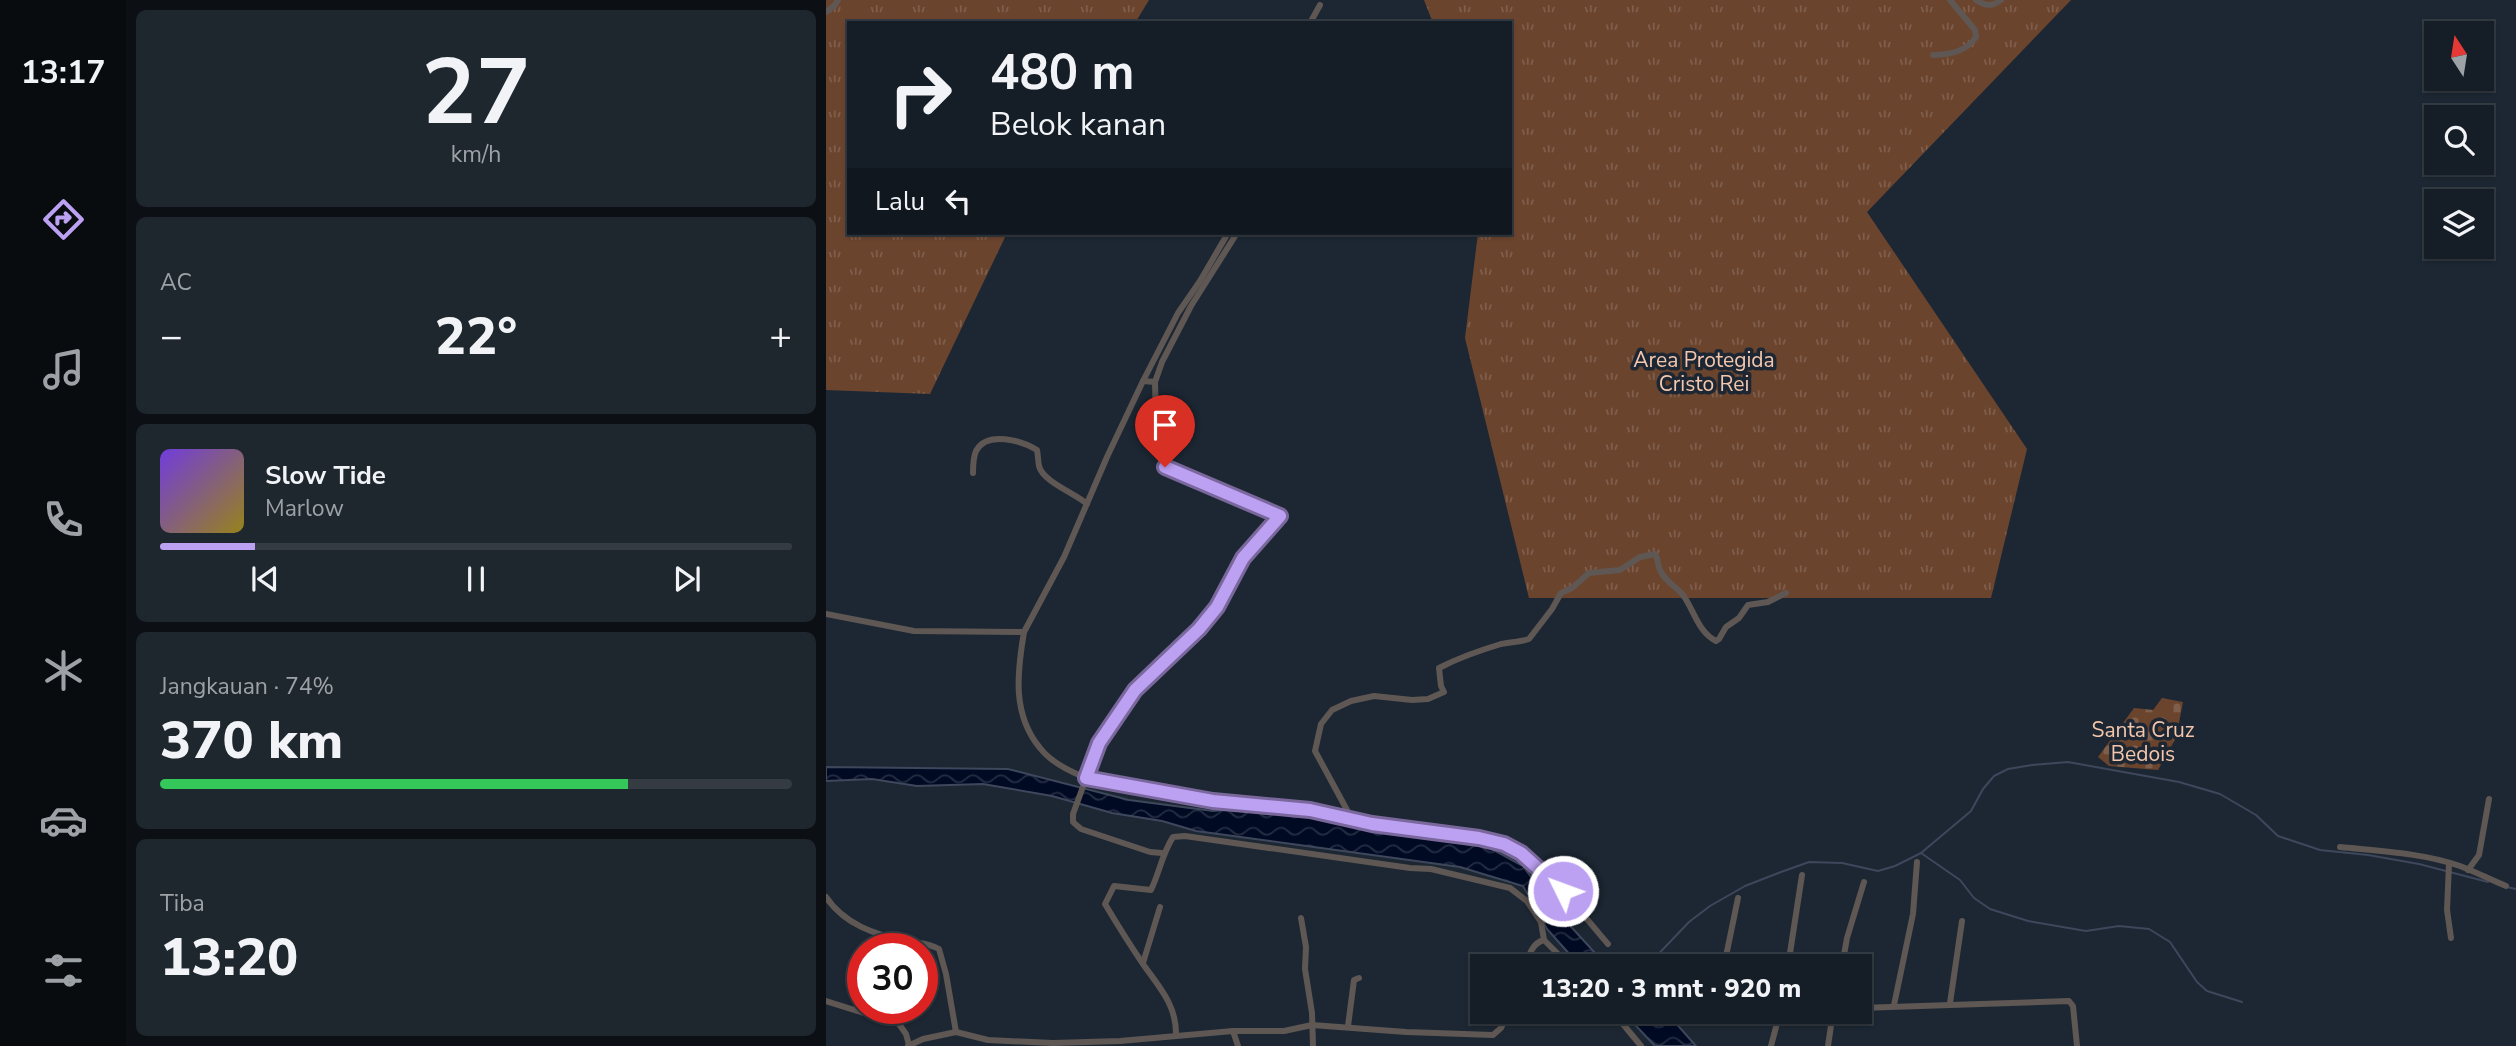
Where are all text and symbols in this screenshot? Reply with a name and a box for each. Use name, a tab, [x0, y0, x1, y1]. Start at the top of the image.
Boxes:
north arrow	[2424, 21, 2494, 91]
map controls	[2424, 21, 2494, 259]
text: 27	[421, 31, 531, 155]
text: 480 m	[990, 39, 1134, 106]
icon: right	[875, 49, 966, 140]
text: 13:17	[21, 51, 105, 94]
text: Belok kanan	[990, 103, 1166, 146]
button: search	[2424, 105, 2494, 175]
text: km/h	[451, 139, 501, 170]
icon: left	[939, 182, 977, 220]
text: Lalu	[875, 184, 925, 219]
button: layers	[2424, 189, 2494, 259]
icon: directions	[39, 195, 88, 244]
text: AC	[160, 267, 192, 298]
text: 22°	[435, 301, 517, 372]
text: −	[160, 311, 183, 362]
text: +	[769, 311, 792, 362]
icon: music	[39, 345, 88, 394]
park label: Area Protegida Cristo Rei	[1633, 346, 1775, 398]
pin	[1135, 395, 1195, 467]
icon: arrive	[1146, 406, 1184, 444]
text: Slow Tide	[265, 458, 386, 493]
text: Marlow	[265, 493, 344, 524]
icon: phone	[39, 495, 88, 544]
icon: previous	[246, 560, 284, 598]
icon: pause	[457, 560, 495, 598]
icon: next	[668, 560, 706, 598]
icon: climate	[39, 646, 88, 695]
text: Jangkauan · 74%	[160, 671, 334, 702]
text: 370 km	[160, 705, 343, 776]
park label: Santa Cruz Bedois	[2091, 716, 2195, 768]
icon: car	[39, 796, 88, 845]
position arrow	[1526, 854, 1600, 928]
text: Tiba	[160, 888, 205, 919]
text: 13:20	[160, 922, 298, 993]
speed limit sign: 30	[847, 933, 938, 1024]
icon: filters	[39, 946, 88, 995]
text: 13:20 · 3 mnt · 920 m	[1541, 971, 1801, 1006]

